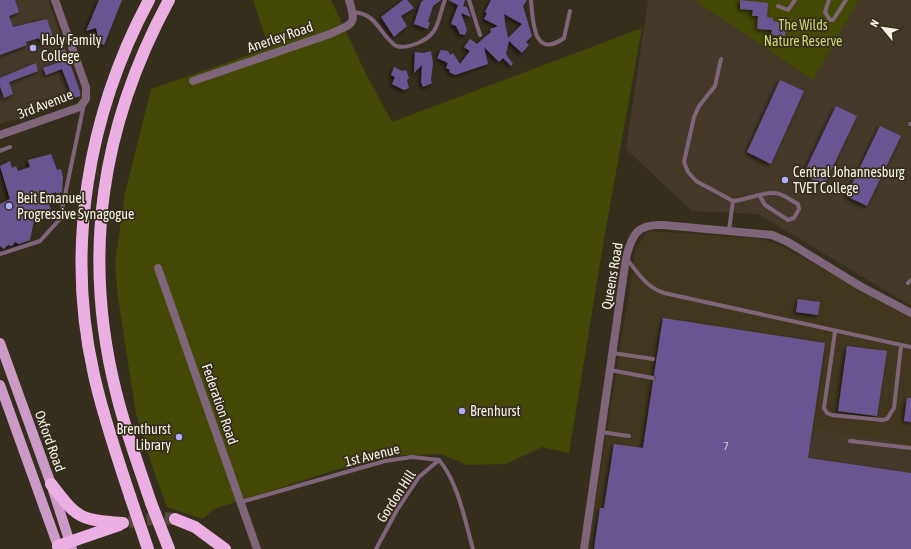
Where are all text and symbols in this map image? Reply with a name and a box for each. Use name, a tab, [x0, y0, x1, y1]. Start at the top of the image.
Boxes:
north arrow	[863, 8, 903, 48]
park label: The Wilds Nature Reserve	[764, 17, 842, 49]
text: N	[867, 17, 881, 29]
street label: Anerley Road	[245, 18, 315, 56]
place label: Holy Family College	[41, 32, 102, 64]
marker: Holy Family College	[28, 43, 38, 53]
street label: 3rd Avenue	[15, 86, 75, 122]
place label: Central Johannesburg TVET College	[793, 164, 905, 196]
marker: Central Johannesburg TVET College	[780, 175, 790, 185]
place label: Beit Emanuel Progressive Synagogue	[17, 190, 134, 222]
marker: Beit Emanuel Progressive Synagogue	[4, 201, 14, 211]
street label: Queens Road	[598, 241, 626, 311]
street label: Federation Road	[199, 362, 241, 446]
place label: Brenhurst	[470, 403, 521, 419]
marker: Brenhurst	[457, 406, 467, 416]
street label: Oxford Road	[32, 408, 68, 474]
place label: Brenthurst Library	[116, 421, 171, 453]
marker: Brenthurst Library	[174, 432, 184, 442]
house number: 7	[723, 439, 729, 453]
street label: 1st Avenue	[343, 440, 401, 470]
street label: Gordon Hill	[373, 467, 419, 525]

